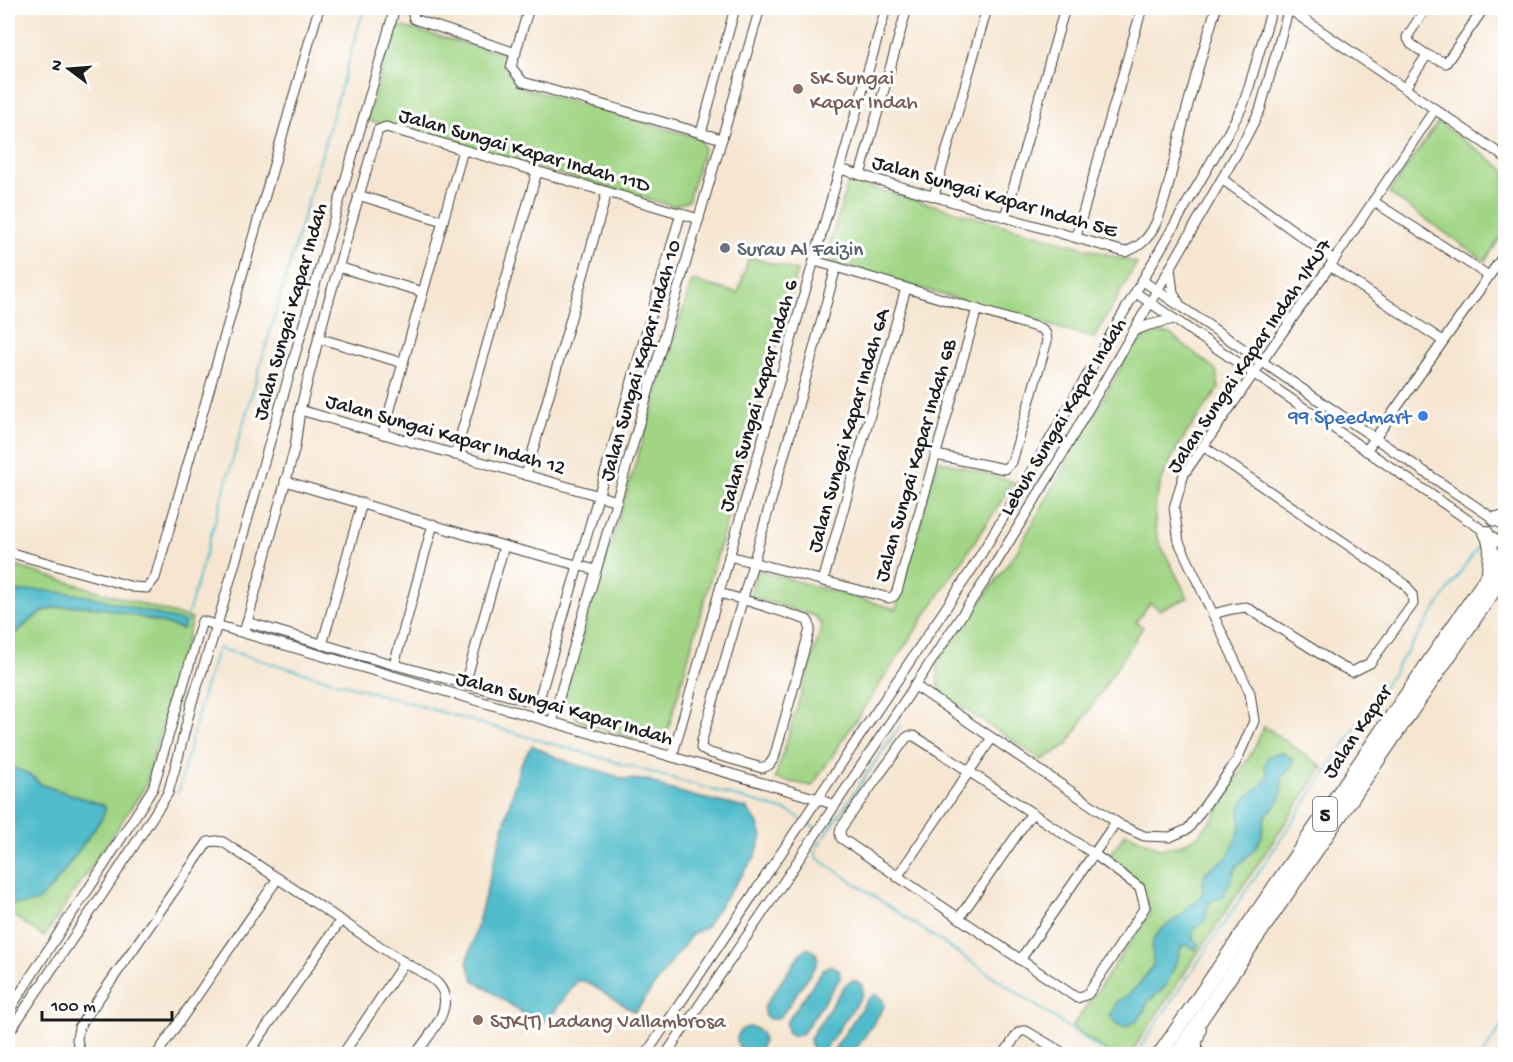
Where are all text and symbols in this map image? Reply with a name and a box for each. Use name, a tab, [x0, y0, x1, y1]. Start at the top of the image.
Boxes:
north arrow	[39, 39, 99, 99]
text: N	[47, 58, 69, 73]
place label: SK Sungai Kapar Indah	[810, 68, 918, 117]
marker: SK Sungai Kapar Indah	[791, 82, 805, 96]
street label: Jalan Sungai Kapar Indah 11D	[396, 104, 653, 200]
street label: Jalan Sungai Kapar Indah 5E	[869, 151, 1120, 246]
street label: Jalan Sungai Kapar Indah	[249, 201, 335, 423]
street label: Jalan Sungai Kapar Indah 1/KU7	[1163, 234, 1340, 479]
street label: Jalan Sungai Kapar Indah 10	[596, 237, 689, 485]
place label: Surau Al Faizin	[737, 239, 863, 264]
marker: Surau Al Faizin	[718, 241, 732, 255]
street label: Jalan Sungai Kapar Indah 6	[715, 277, 806, 515]
street label: Jalan Sungai Kapar Indah 6A	[804, 305, 898, 556]
street label: Lebuh Sungai Kapar Indah	[996, 314, 1134, 521]
street label: Jalan Sungai Kapar Indah 6B	[871, 336, 964, 585]
street label: Jalan Sungai Kapar Indah 12	[322, 390, 568, 483]
place label: 99 Speedmart	[1287, 407, 1413, 432]
marker: 99 Speedmart	[1416, 409, 1430, 423]
street label: Jalan Sungai Kapar Indah	[453, 667, 675, 753]
street label: Jalan Kapar	[1319, 680, 1400, 784]
road number: 5	[1313, 797, 1337, 831]
scale bar	[42, 984, 172, 1022]
text: 100 m	[50, 997, 96, 1018]
place label: SJK(T) Ladang Vallambrosa	[490, 1011, 727, 1036]
marker: SJK(T) Ladang Vallambrosa	[471, 1013, 485, 1027]

